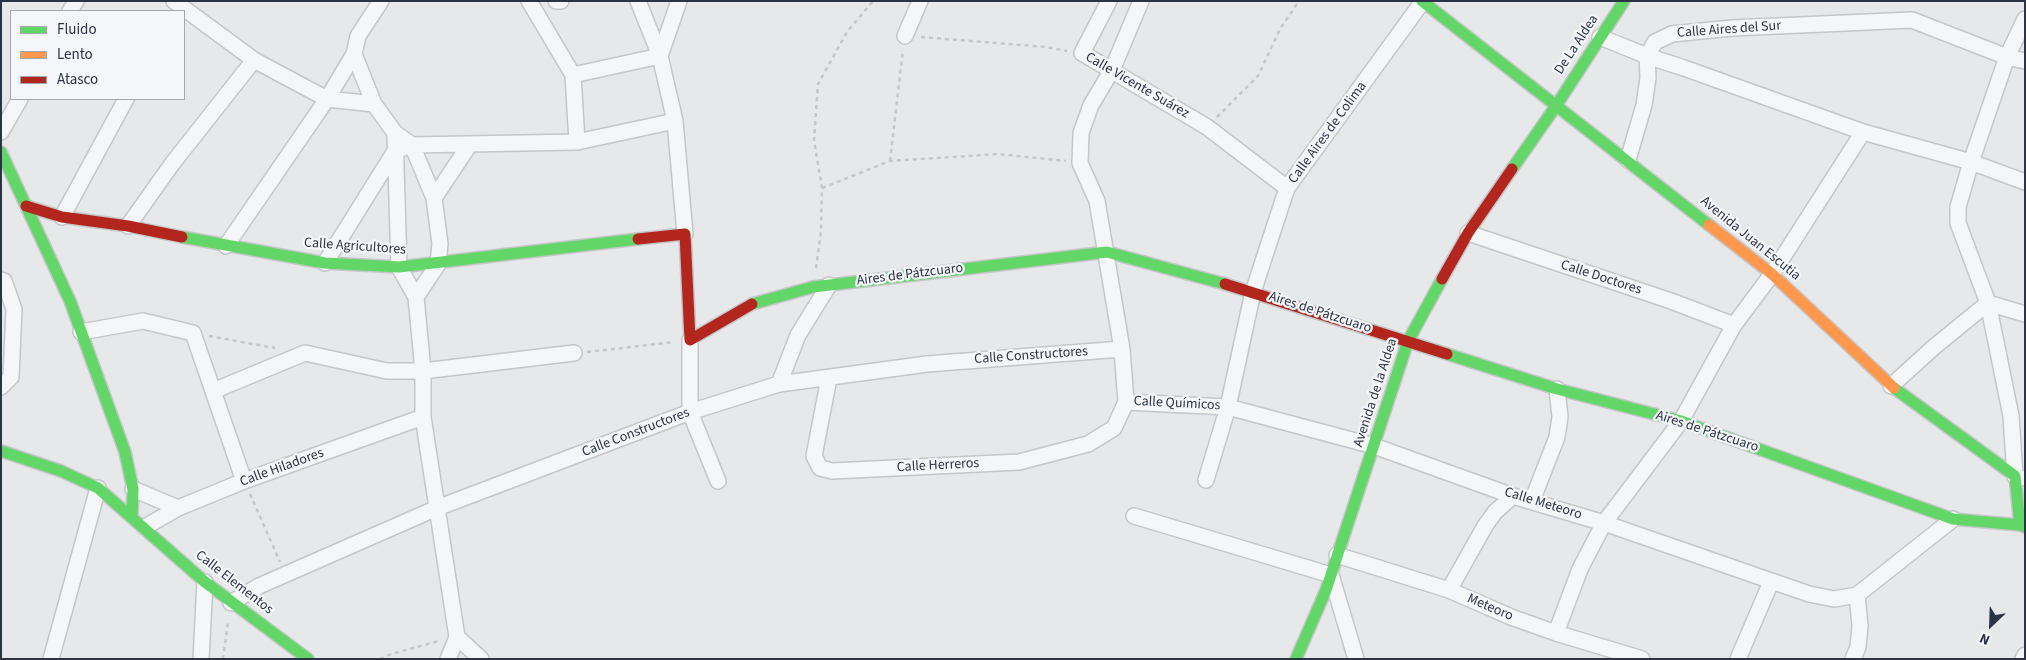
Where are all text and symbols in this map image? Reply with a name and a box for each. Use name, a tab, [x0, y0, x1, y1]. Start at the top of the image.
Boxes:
legend	[10, 10, 185, 100]
street label: De La Aldea	[1552, 12, 1602, 78]
street label: Calle Aires del Sur	[1676, 18, 1782, 42]
text: Fluido	[57, 19, 97, 40]
text: Lento	[57, 44, 93, 65]
street label: Calle Vicente Suárez	[1082, 49, 1192, 123]
text: Atasco	[57, 69, 98, 90]
street label: Calle Aires de Colima	[1285, 79, 1371, 187]
street label: Avenida Juan Escutia	[1697, 193, 1803, 285]
street label: Calle Agricultores	[303, 235, 407, 259]
street label: Calle Doctores	[1558, 257, 1644, 299]
street label: Aires de Pátzcuaro	[856, 260, 964, 290]
street label: Aires de Pátzcuaro	[1267, 288, 1373, 338]
street label: Avenida de la Aldea	[1350, 337, 1402, 449]
street label: Calle Constructores	[974, 344, 1088, 368]
street label: Calle Químicos	[1133, 393, 1221, 415]
street label: Calle Constructores	[580, 405, 692, 461]
street label: Aires de Pátzcuaro	[1654, 407, 1760, 457]
street label: Calle Hiladores	[238, 445, 326, 491]
street label: Calle Herreros	[896, 455, 980, 477]
street label: Calle Meteoro	[1502, 484, 1584, 524]
street label: Calle Elementos	[192, 547, 276, 619]
street label: Meteoro	[1464, 591, 1516, 625]
north arrow	[1966, 600, 2016, 650]
text: N	[1977, 628, 1993, 650]

